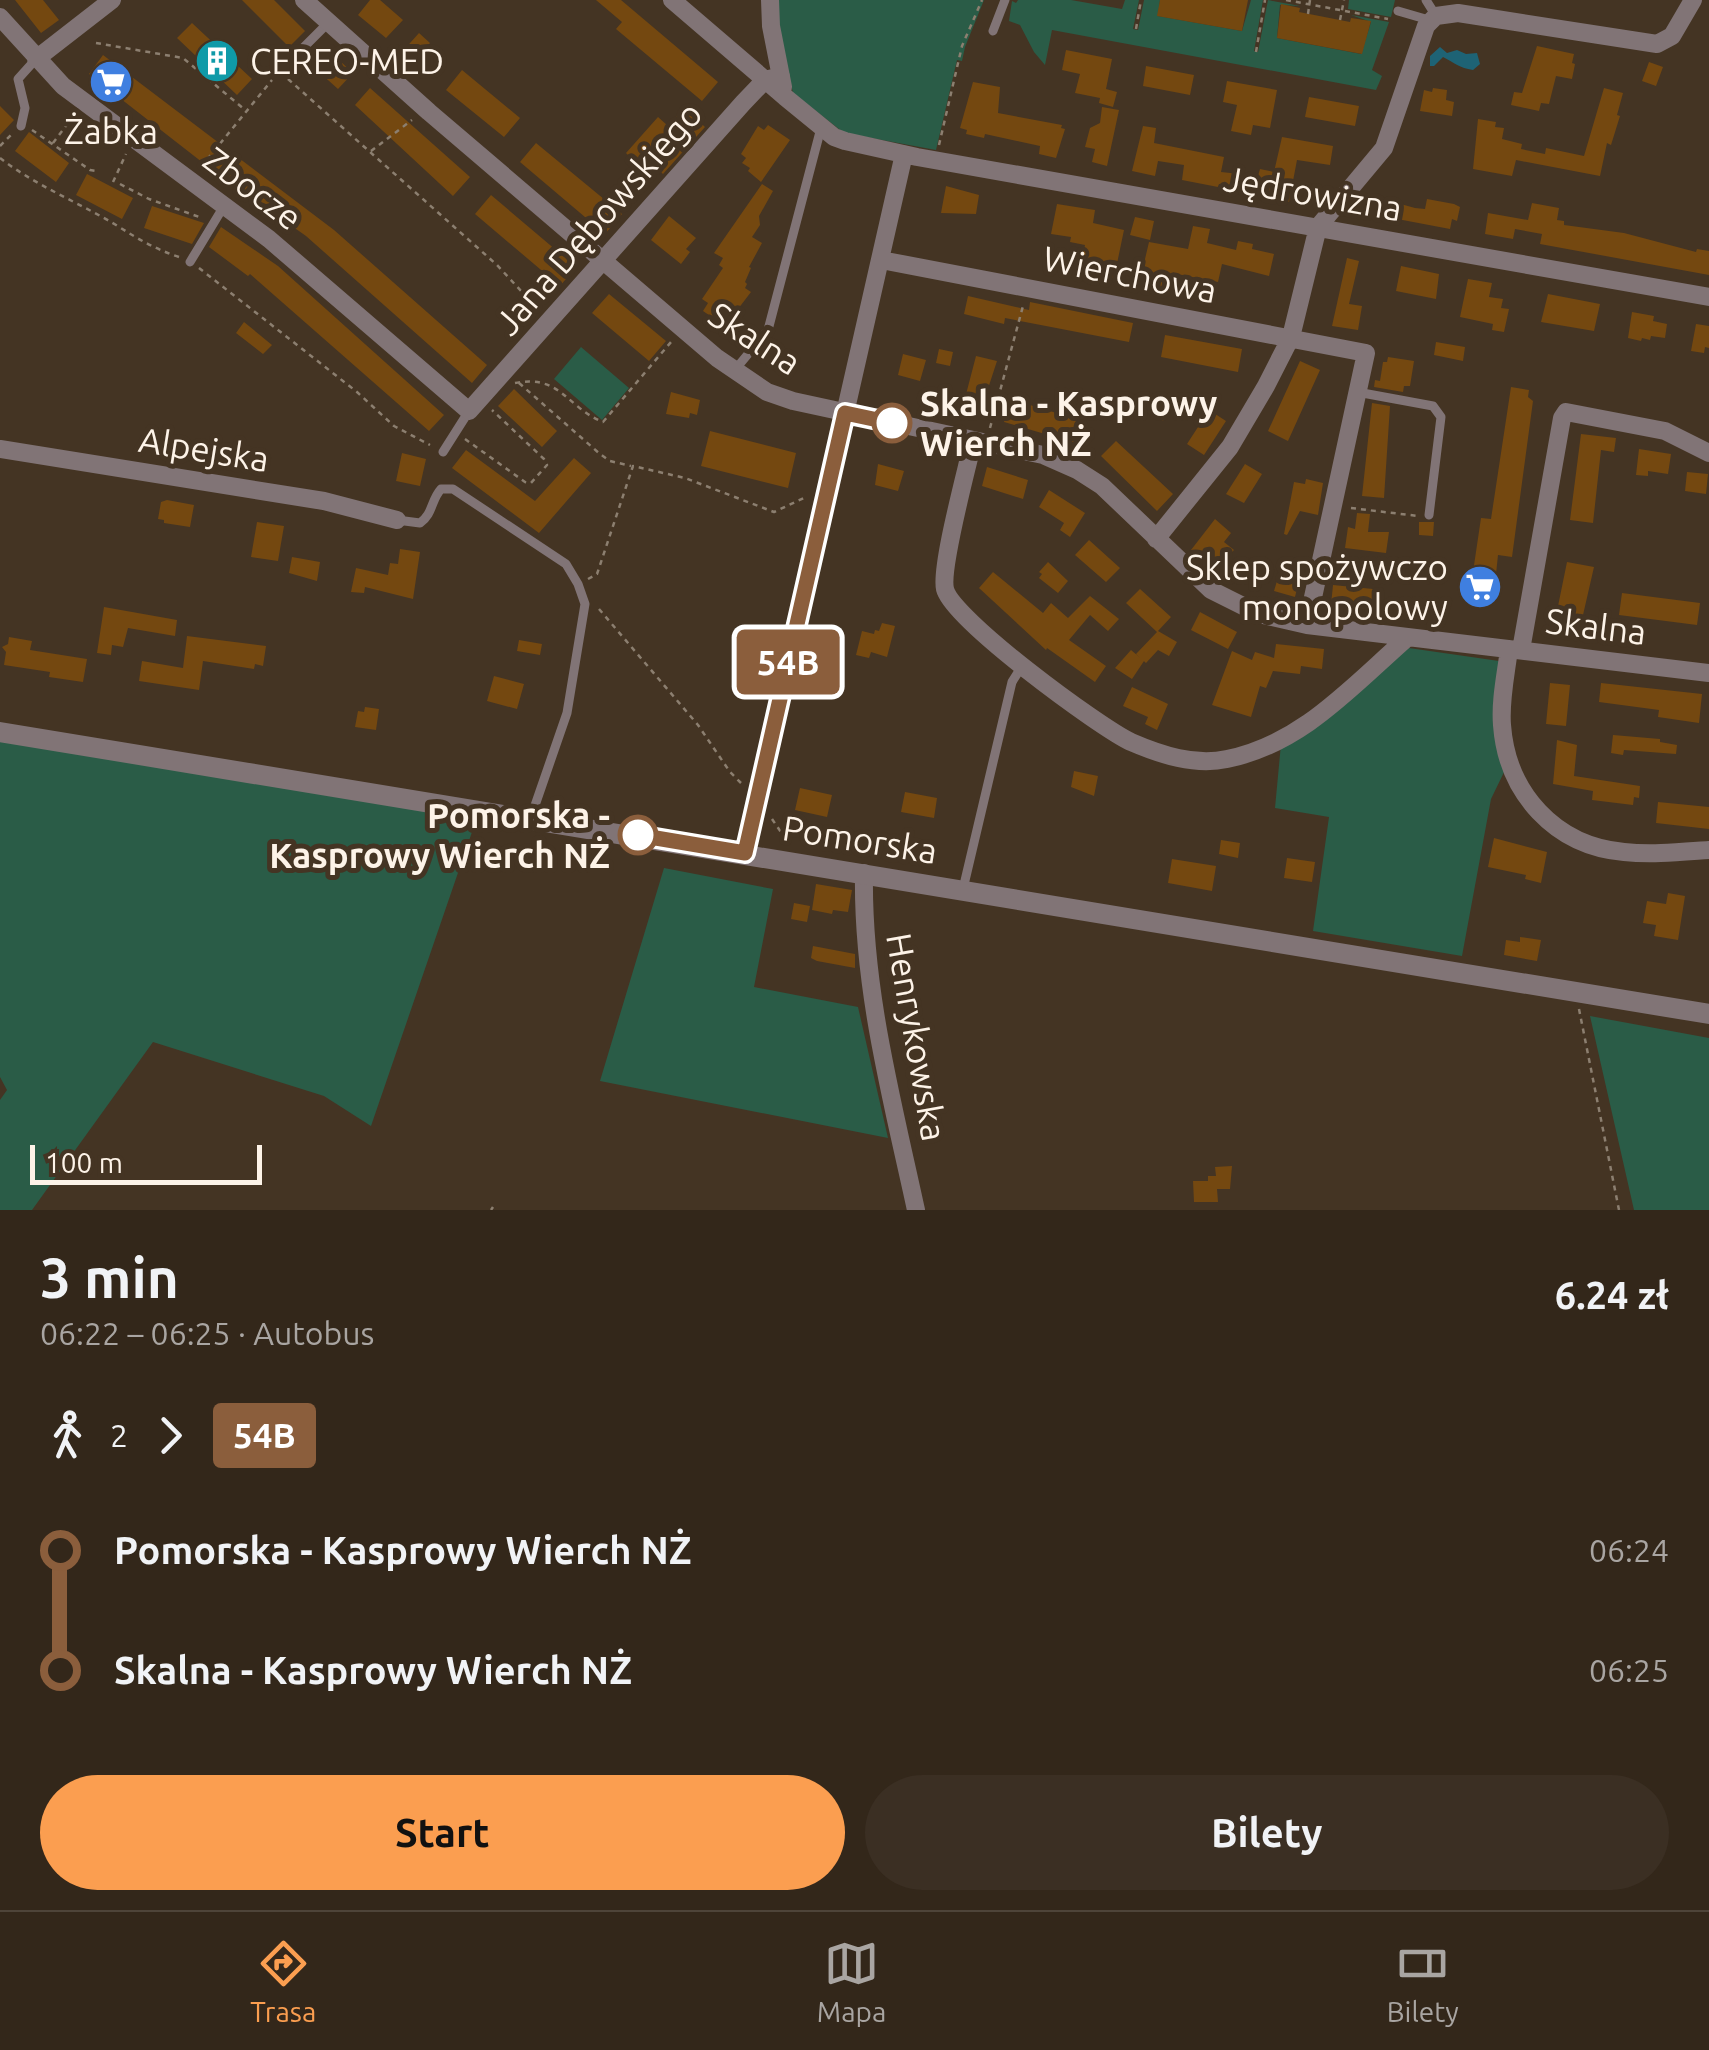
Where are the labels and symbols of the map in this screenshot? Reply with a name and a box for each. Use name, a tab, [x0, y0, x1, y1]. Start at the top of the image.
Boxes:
building icon: CEREO-MED	[194, 38, 240, 84]
place label: CEREO-MED	[250, 41, 444, 81]
supermarket icon: Żabka	[88, 59, 134, 105]
street label: Jana Dębowskiego	[486, 94, 710, 342]
place label: Żabka	[64, 111, 158, 151]
street label: Zbocze	[196, 138, 310, 238]
street label: Jędrowizna	[1221, 158, 1405, 228]
street label: Wierchowa	[1040, 238, 1220, 310]
street label: Skalna	[702, 294, 808, 382]
place label: Skalna - Kasprowy Wierch NŻ	[920, 383, 1218, 463]
marker: Skalna - Kasprowy Wierch NŻ	[873, 404, 911, 442]
street label: Alpejska	[136, 419, 272, 479]
place label: Sklep spożywczo monopolowy	[1186, 547, 1448, 627]
supermarket icon: Sklep spożywczo monopolowy	[1457, 564, 1503, 610]
street label: Skalna	[1543, 600, 1649, 652]
line badge: 54B	[730, 630, 846, 694]
place label: Pomorska - Kasprowy Wierch NŻ	[269, 795, 610, 875]
street label: Pomorska	[780, 807, 940, 871]
marker: Pomorska - Kasprowy Wierch NŻ	[619, 816, 657, 854]
street label: Henrykowska	[879, 930, 955, 1144]
scale bar	[30, 1140, 262, 1184]

